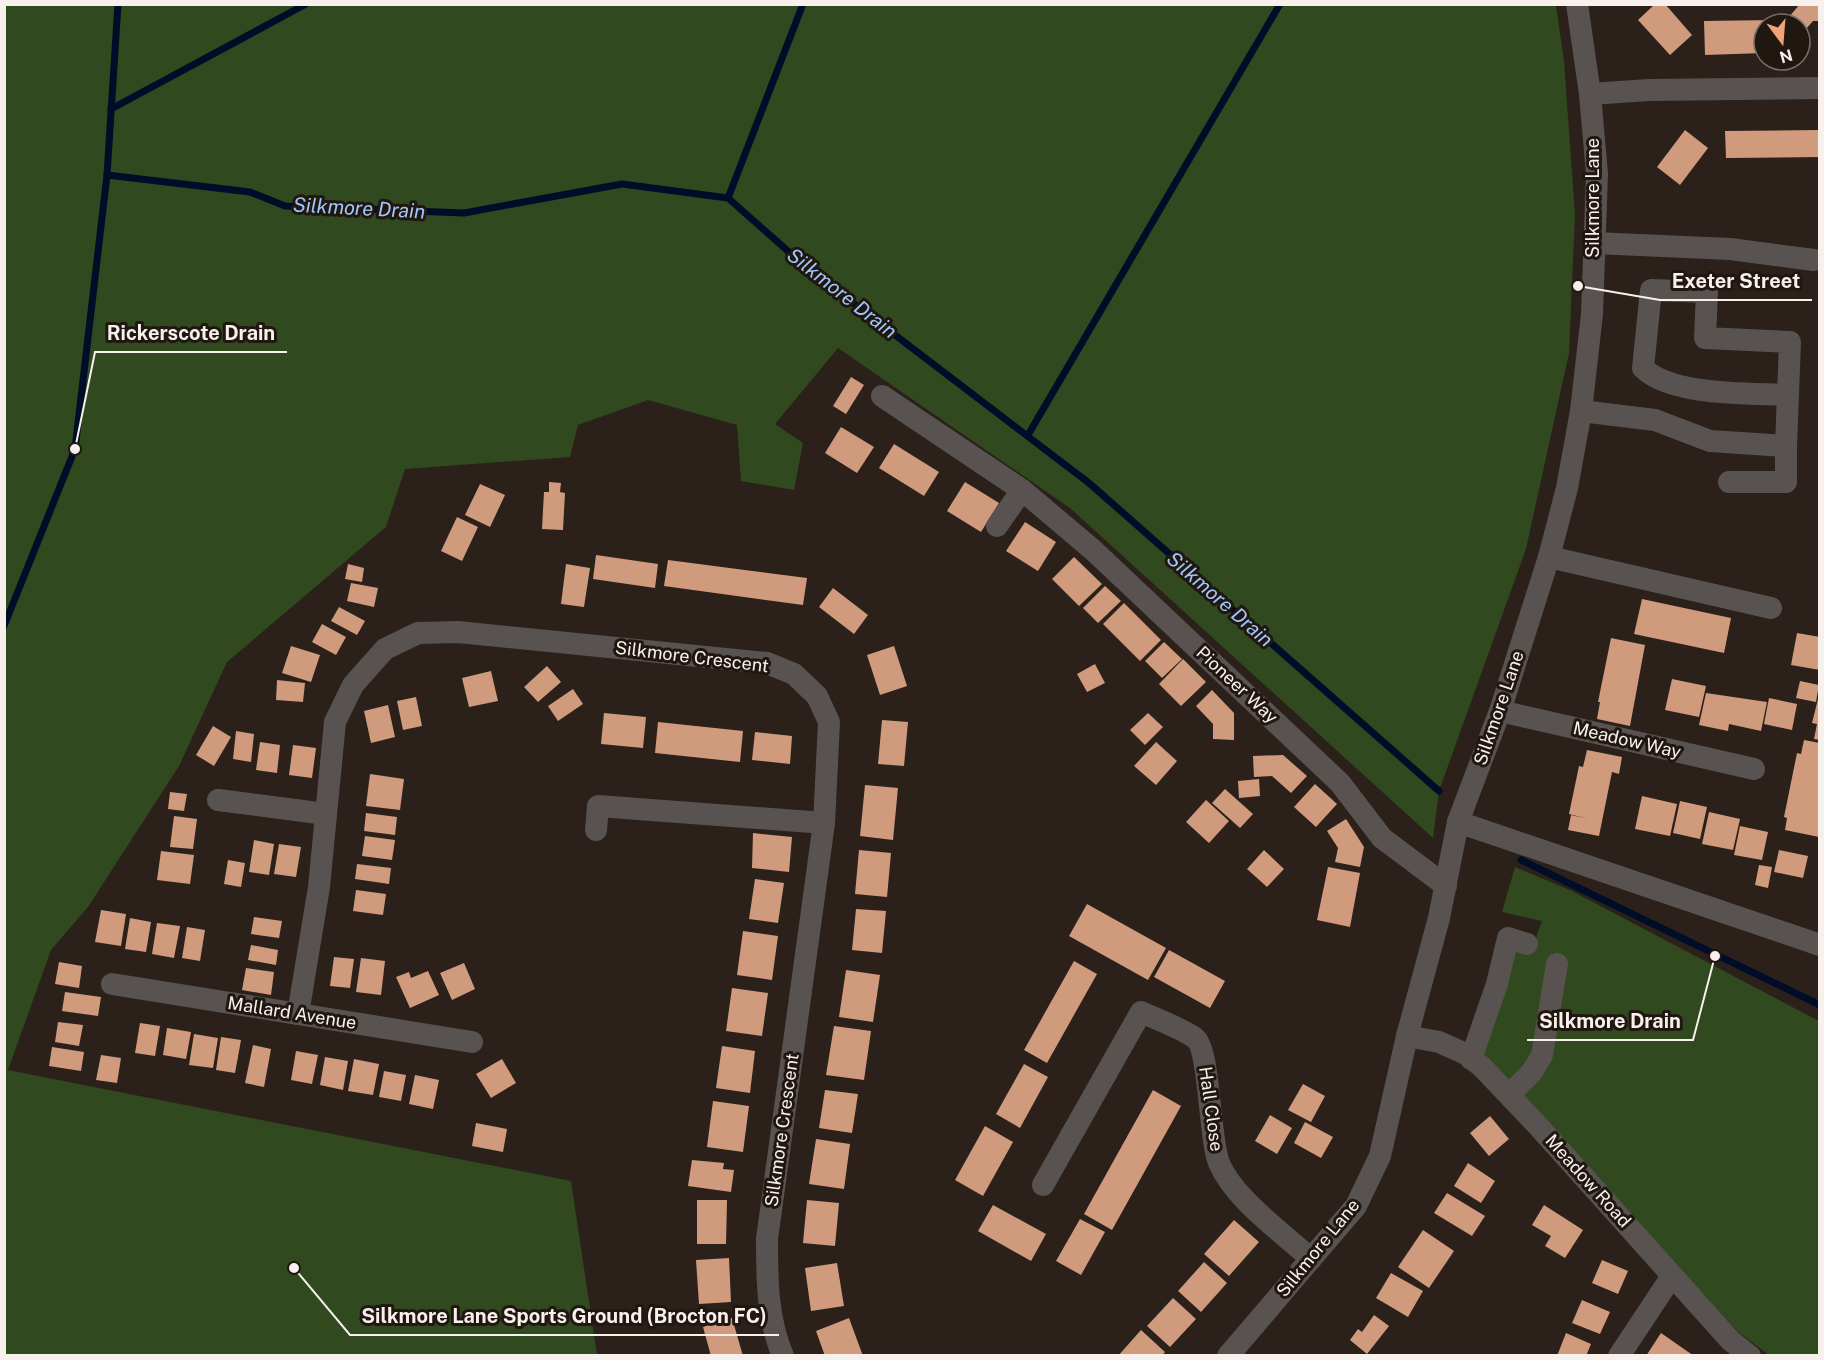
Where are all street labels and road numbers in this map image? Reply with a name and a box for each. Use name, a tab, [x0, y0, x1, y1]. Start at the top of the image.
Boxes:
street label: Silkmore Lane	[1582, 138, 1603, 258]
street label: Silkmore Crescent	[614, 637, 770, 676]
street label: Pioneer Way	[1192, 642, 1283, 728]
street label: Silkmore Lane	[1469, 648, 1528, 768]
street label: Meadow Way	[1571, 717, 1684, 762]
street label: Mallard Avenue	[226, 992, 358, 1033]
street label: Silkmore Crescent	[760, 1052, 803, 1208]
street label: Hall Close	[1195, 1065, 1228, 1153]
street label: Meadow Road	[1541, 1130, 1636, 1231]
street label: Silkmore Lane	[1272, 1195, 1363, 1301]

